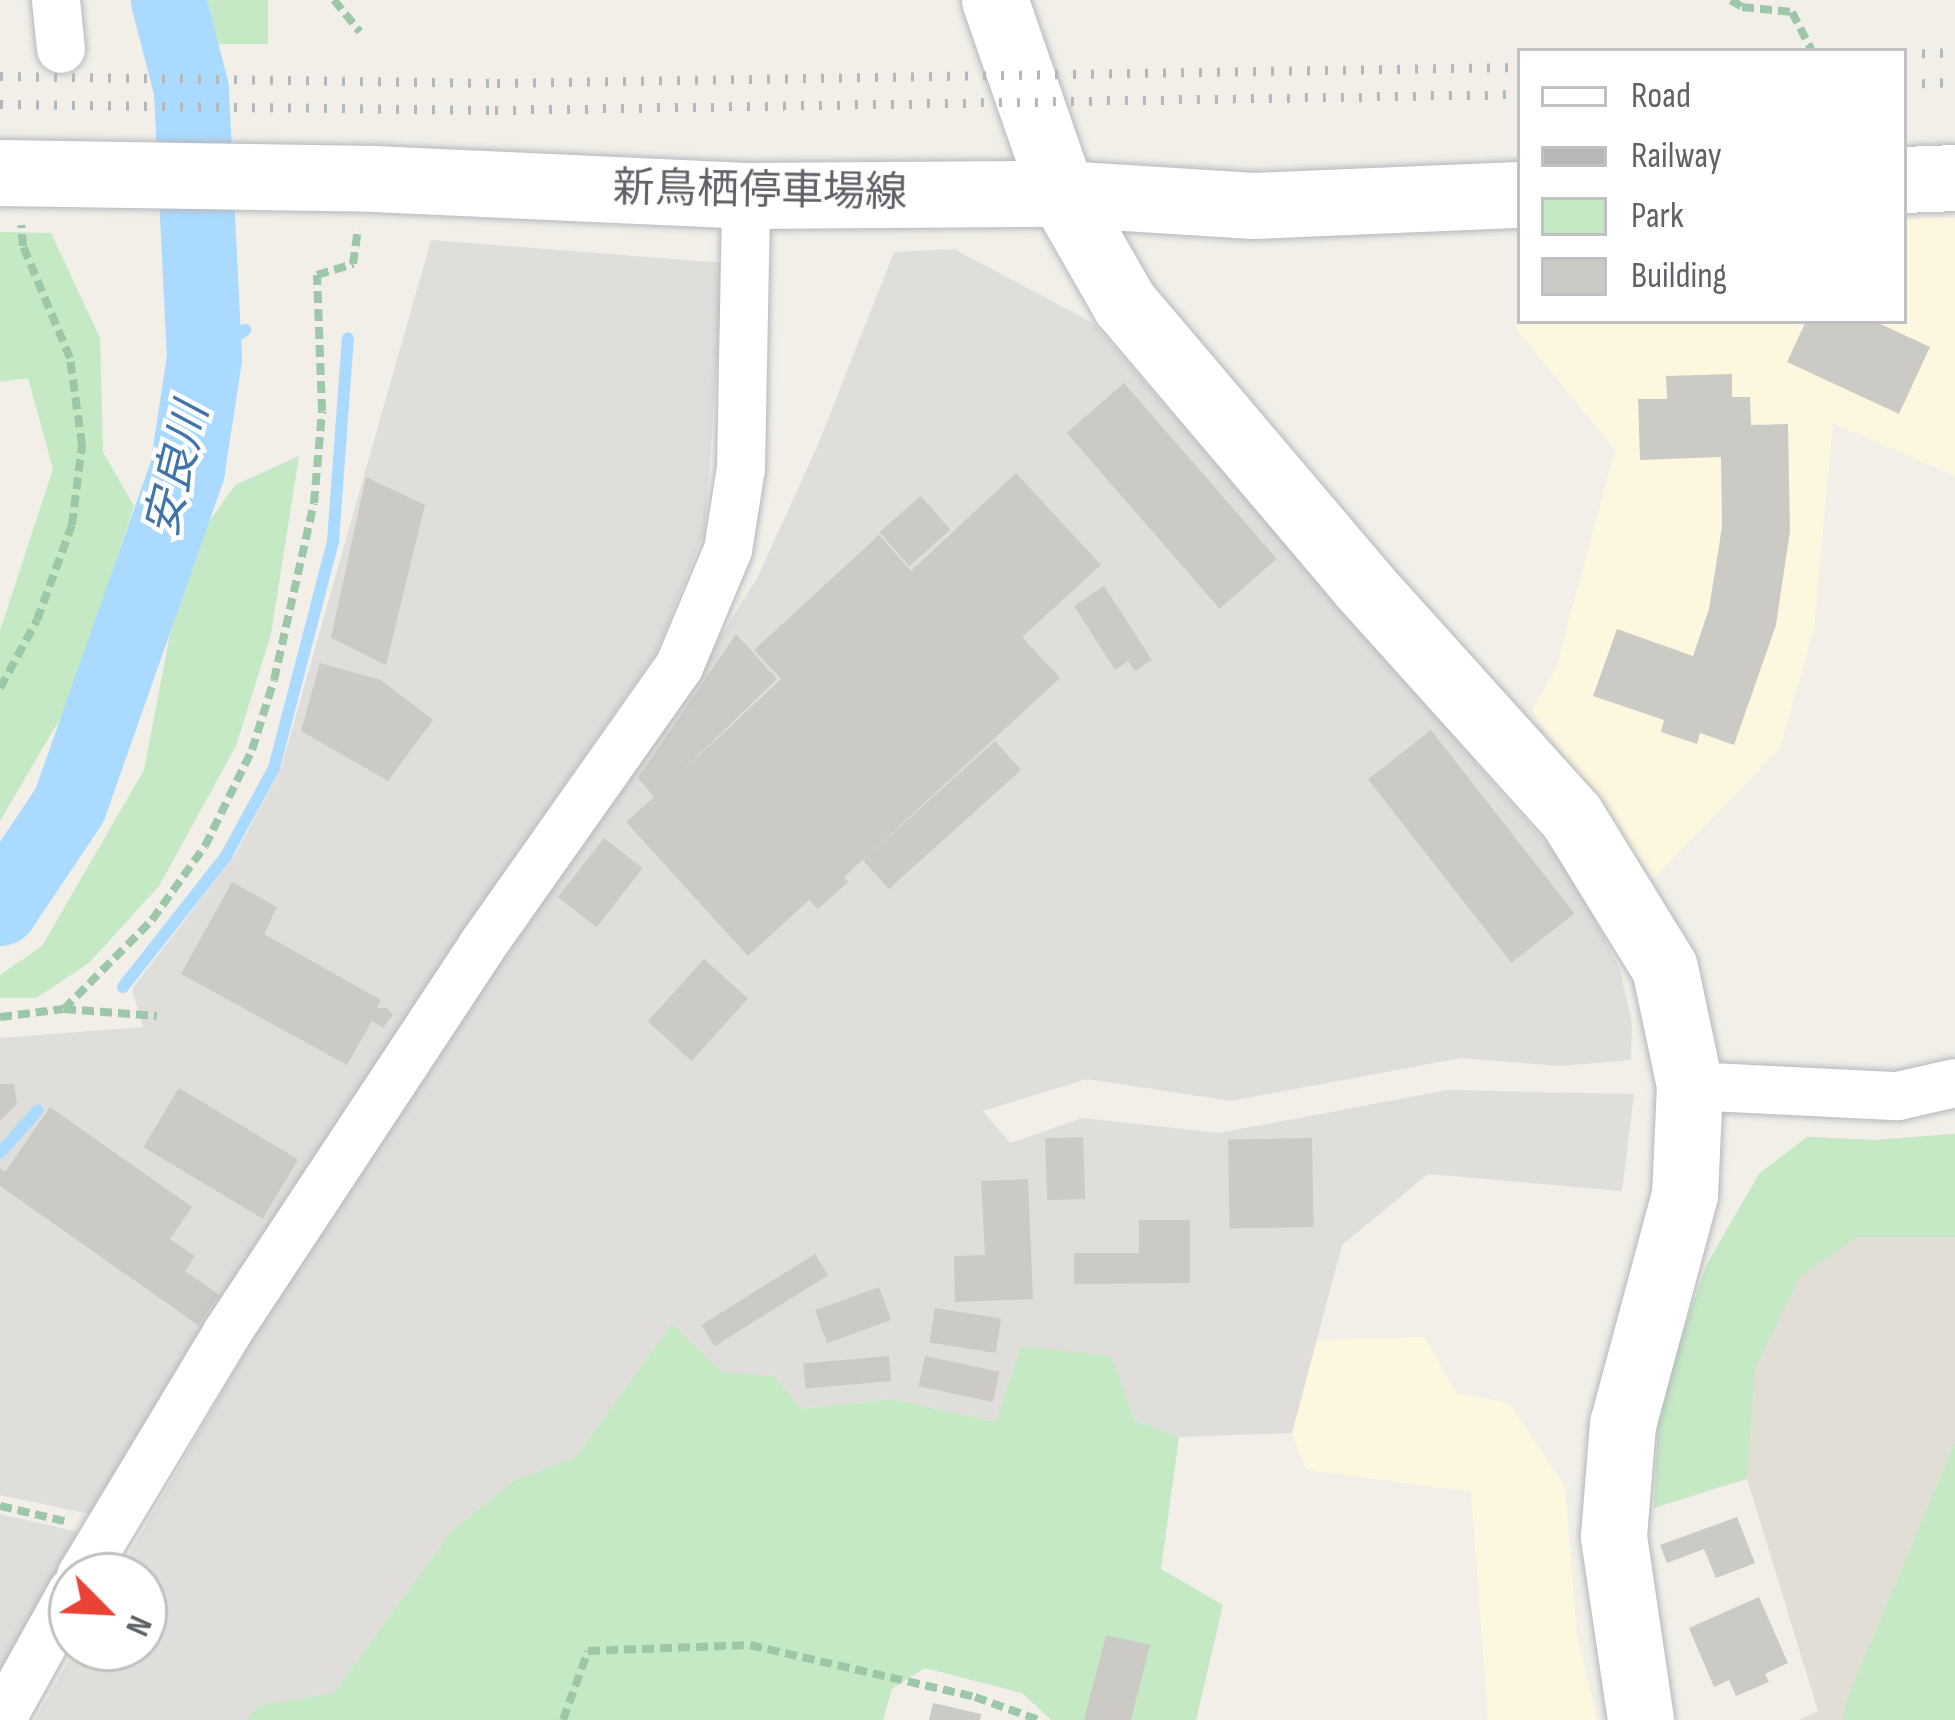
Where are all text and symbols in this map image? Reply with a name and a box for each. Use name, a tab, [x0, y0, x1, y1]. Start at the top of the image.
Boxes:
legend	[1517, 48, 1907, 324]
text: Road	[1631, 75, 1691, 118]
text: Railway	[1631, 135, 1722, 178]
street label: 新鳥栖停車場線	[613, 164, 907, 220]
text: Park	[1631, 195, 1684, 238]
text: Building	[1631, 255, 1727, 298]
water label: 安良川	[135, 398, 221, 542]
north arrow	[48, 1552, 168, 1672]
text: N	[116, 1609, 160, 1642]

